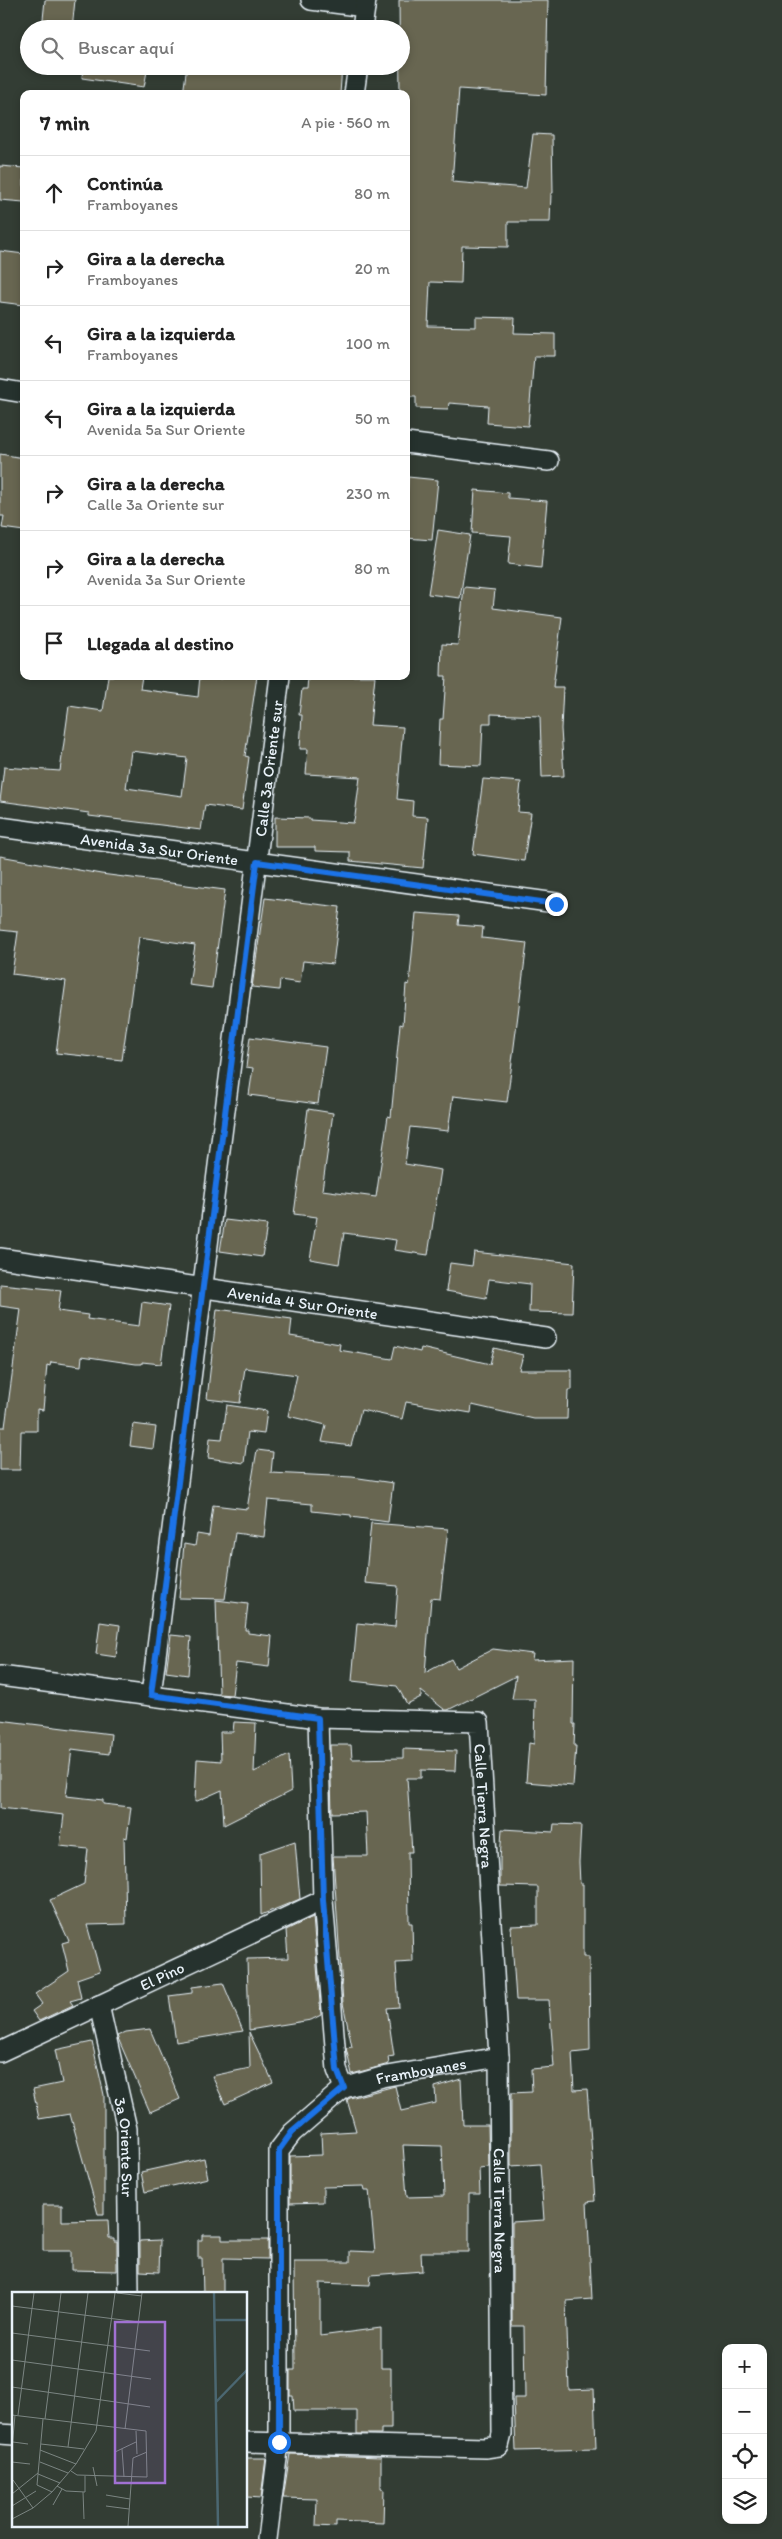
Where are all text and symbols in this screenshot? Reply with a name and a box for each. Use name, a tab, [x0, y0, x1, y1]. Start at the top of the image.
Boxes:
search box	[20, 20, 410, 75]
icon: search	[38, 34, 66, 62]
text: Buscar aquí	[78, 36, 174, 59]
text: 7 min	[40, 110, 89, 135]
text: A pie · 560 m	[301, 113, 390, 132]
text: Continúa	[87, 172, 163, 195]
icon: ahead	[40, 179, 68, 207]
text: 80 m	[354, 184, 390, 203]
text: Framboyanes	[87, 195, 178, 214]
text: Gira a la derecha	[87, 247, 225, 270]
icon: right	[40, 254, 68, 282]
text: 20 m	[355, 259, 390, 278]
text: Framboyanes	[87, 270, 178, 289]
text: Gira a la izquierda	[87, 322, 235, 345]
icon: left	[40, 329, 68, 357]
text: 100 m	[346, 334, 390, 353]
text: Framboyanes	[87, 345, 178, 364]
text: Gira a la izquierda	[87, 397, 235, 420]
icon: left	[40, 404, 68, 432]
text: 50 m	[355, 409, 390, 428]
text: Avenida 5a Sur Oriente	[87, 420, 245, 439]
text: Gira a la derecha	[87, 472, 225, 495]
icon: right	[40, 479, 68, 507]
text: 230 m	[346, 484, 390, 503]
text: Calle 3a Oriente sur	[87, 495, 224, 514]
text: Gira a la derecha	[87, 547, 225, 570]
icon: right	[40, 554, 68, 582]
text: 80 m	[354, 559, 390, 578]
text: Avenida 3a Sur Oriente	[87, 570, 246, 589]
icon: arrive	[40, 629, 68, 657]
text: Llegada al destino	[87, 632, 234, 655]
street label: Calle 3a Oriente sur	[250, 699, 286, 838]
street label: Avenida 3a Sur Oriente	[80, 829, 240, 869]
route end	[545, 893, 568, 916]
street label: Avenida 4 Sur Oriente	[226, 1282, 379, 1323]
street label: Calle Tierra Negra	[471, 1743, 497, 1870]
street label: El Pino	[137, 1957, 187, 1994]
street label: Framboyanes	[373, 2053, 468, 2088]
street label: 3a Oriente Sur	[111, 2095, 137, 2198]
street label: Calle Tierra Negra	[490, 2148, 510, 2274]
inset map	[12, 2292, 248, 2526]
map controls	[722, 2344, 767, 2524]
button: +	[722, 2344, 767, 2389]
button: −	[722, 2389, 767, 2434]
route start	[268, 2431, 291, 2454]
button: locate	[722, 2434, 767, 2479]
button: layers	[722, 2479, 767, 2524]

